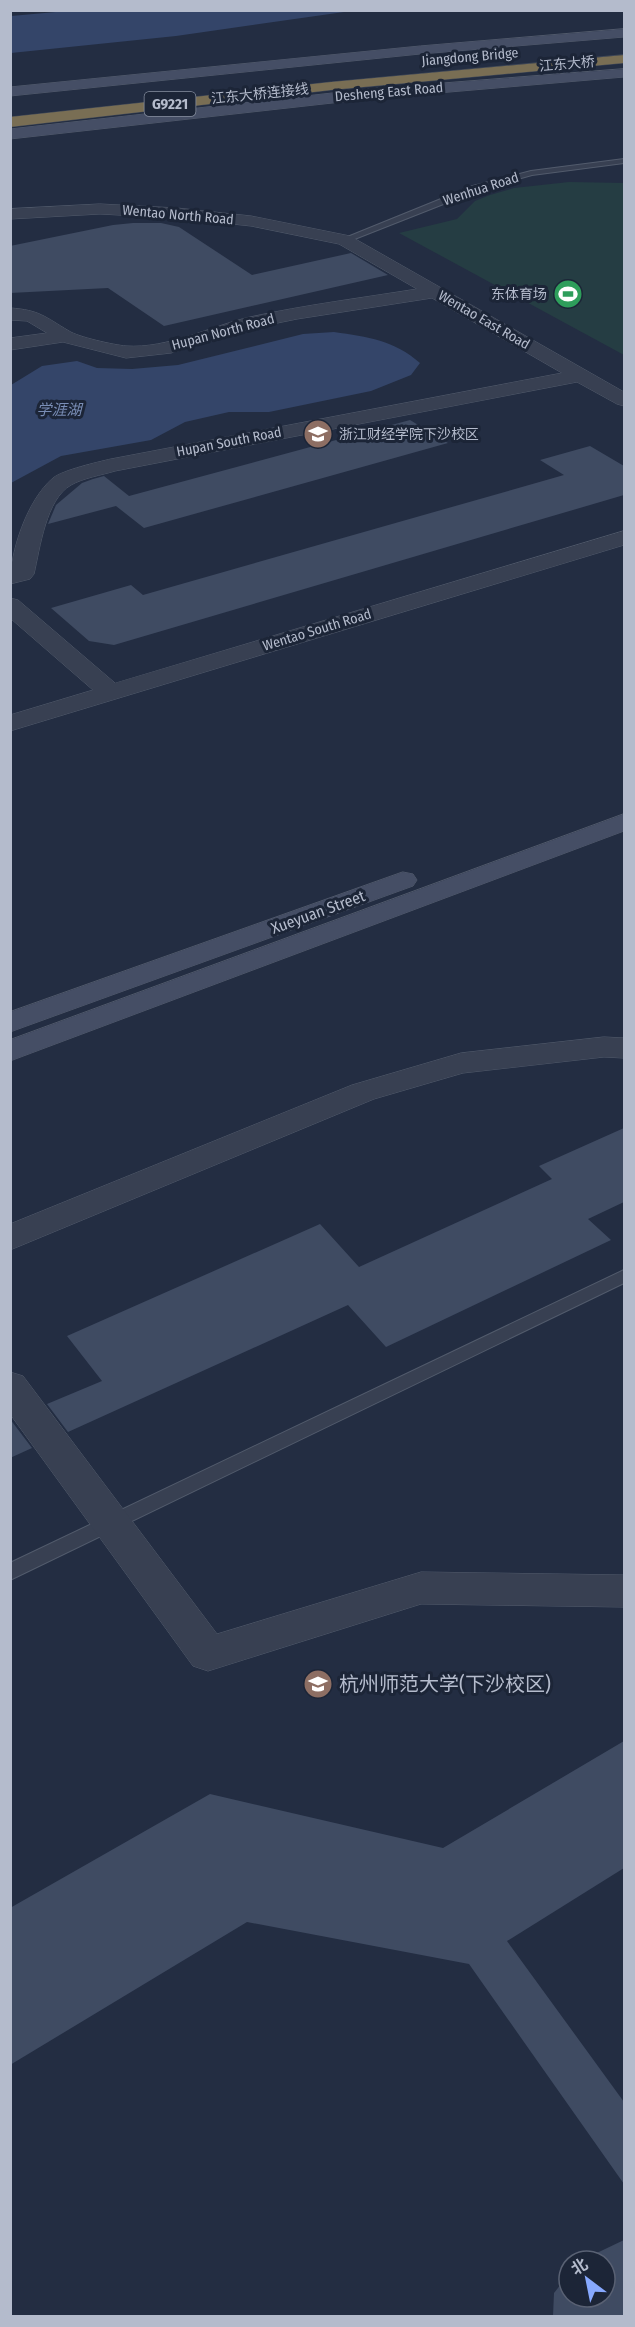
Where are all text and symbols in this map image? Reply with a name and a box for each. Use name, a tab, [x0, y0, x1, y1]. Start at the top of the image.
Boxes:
street label: Jiangdong Bridge	[421, 44, 519, 70]
street label: 江东大桥	[538, 53, 596, 75]
street label: Desheng East Road	[334, 79, 444, 105]
street label: 江东大桥连接线	[210, 80, 310, 108]
road number: G9221	[144, 92, 195, 116]
street label: Wenhua Road	[441, 169, 521, 209]
street label: Wentao North Road	[122, 202, 234, 228]
sports icon: 东体育场	[552, 278, 584, 310]
place label: 东体育场	[491, 286, 547, 303]
street label: Wentao East Road	[435, 287, 533, 353]
street label: Hupan North Road	[170, 310, 276, 354]
water label: 学涯湖	[36, 401, 83, 419]
school or university icon: 浙江财经学院下沙校区	[302, 418, 334, 450]
street label: Hupan South Road	[175, 423, 283, 461]
place label: 浙江财经学院下沙校区	[339, 426, 479, 443]
street label: Wentao South Road	[261, 605, 373, 655]
street label: Xueyuan Street	[268, 886, 368, 938]
school or university icon: 杭州师范大学(下沙校区)	[302, 1668, 334, 1700]
place label: 杭州师范大学(下沙校区)	[339, 1672, 551, 1696]
north arrow	[557, 2249, 617, 2309]
text: 北	[567, 2254, 591, 2279]

